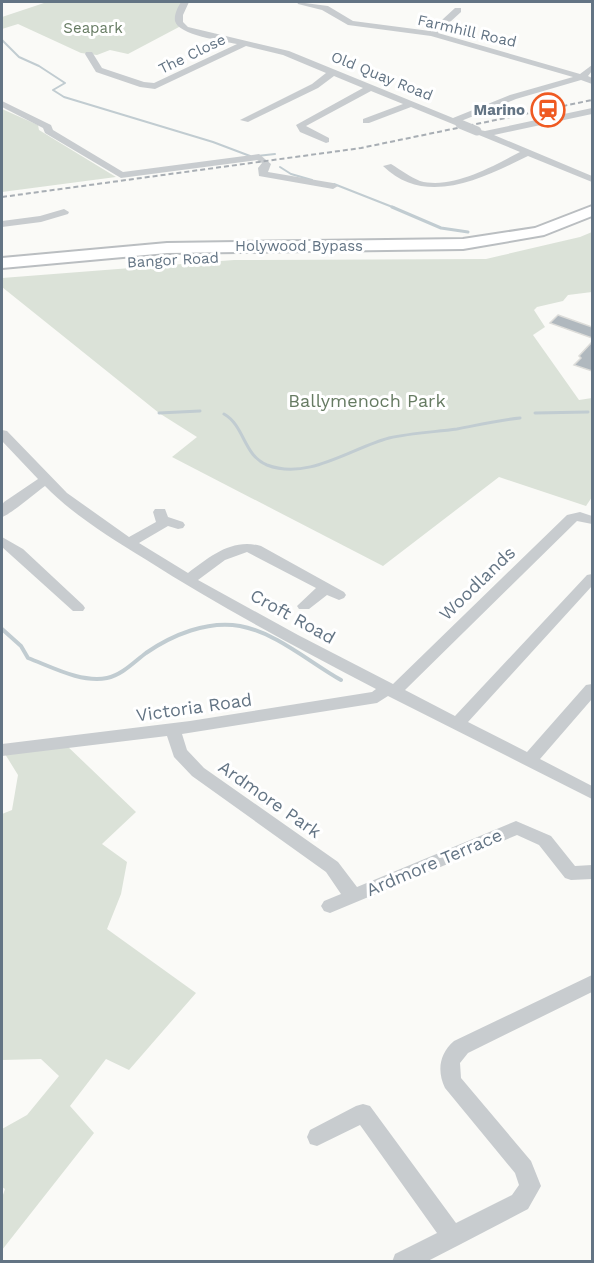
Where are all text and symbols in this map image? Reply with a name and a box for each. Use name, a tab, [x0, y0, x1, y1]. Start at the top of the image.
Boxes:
street label: Farmhill Road	[416, 11, 518, 51]
park label: Seapark	[63, 19, 123, 37]
street label: The Close	[156, 30, 228, 78]
street label: Old Quay Road	[329, 47, 435, 105]
station icon: Marino	[530, 92, 566, 128]
place label: Marino	[474, 101, 525, 119]
street label: Holywood Bypass	[235, 237, 363, 255]
street label: Bangor Road	[127, 249, 219, 271]
park label: Ballymenoch Park	[288, 390, 446, 411]
street label: Woodlands	[435, 542, 519, 624]
street label: Croft Road	[247, 584, 339, 648]
street label: Victoria Road	[135, 688, 253, 726]
street label: Ardmore Park	[215, 756, 325, 842]
street label: Ardmore Terrace	[363, 824, 505, 900]

